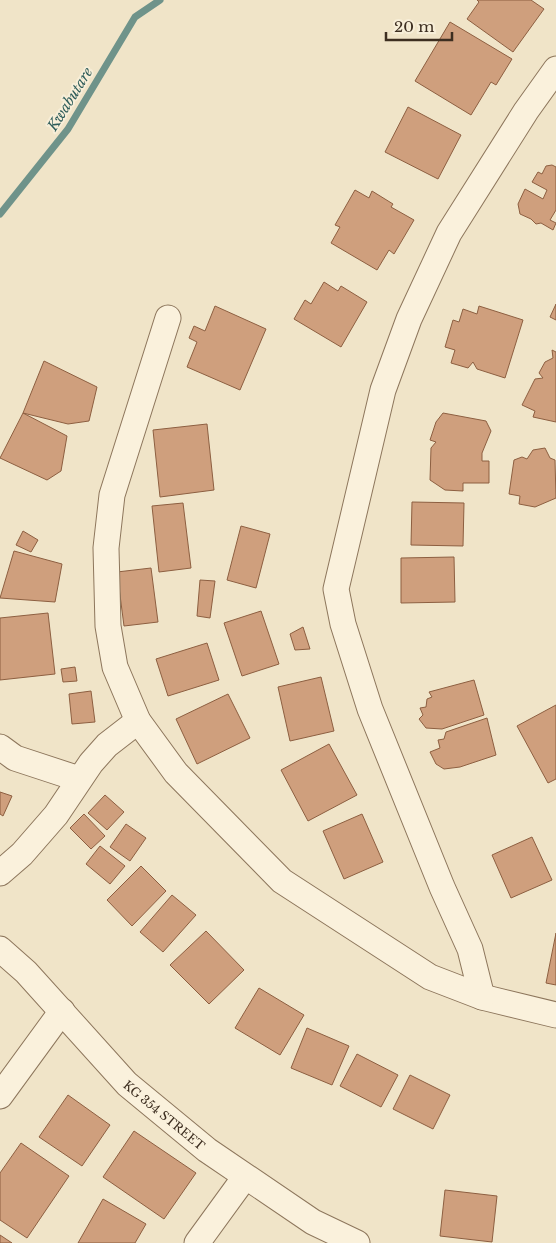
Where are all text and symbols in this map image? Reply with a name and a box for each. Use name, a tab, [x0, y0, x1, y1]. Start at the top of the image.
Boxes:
scale bar	[386, 10, 452, 42]
text: 20 m	[394, 17, 434, 36]
water label: Kwabutare	[43, 63, 97, 135]
street label: KG 354 STREET	[121, 1077, 208, 1153]

